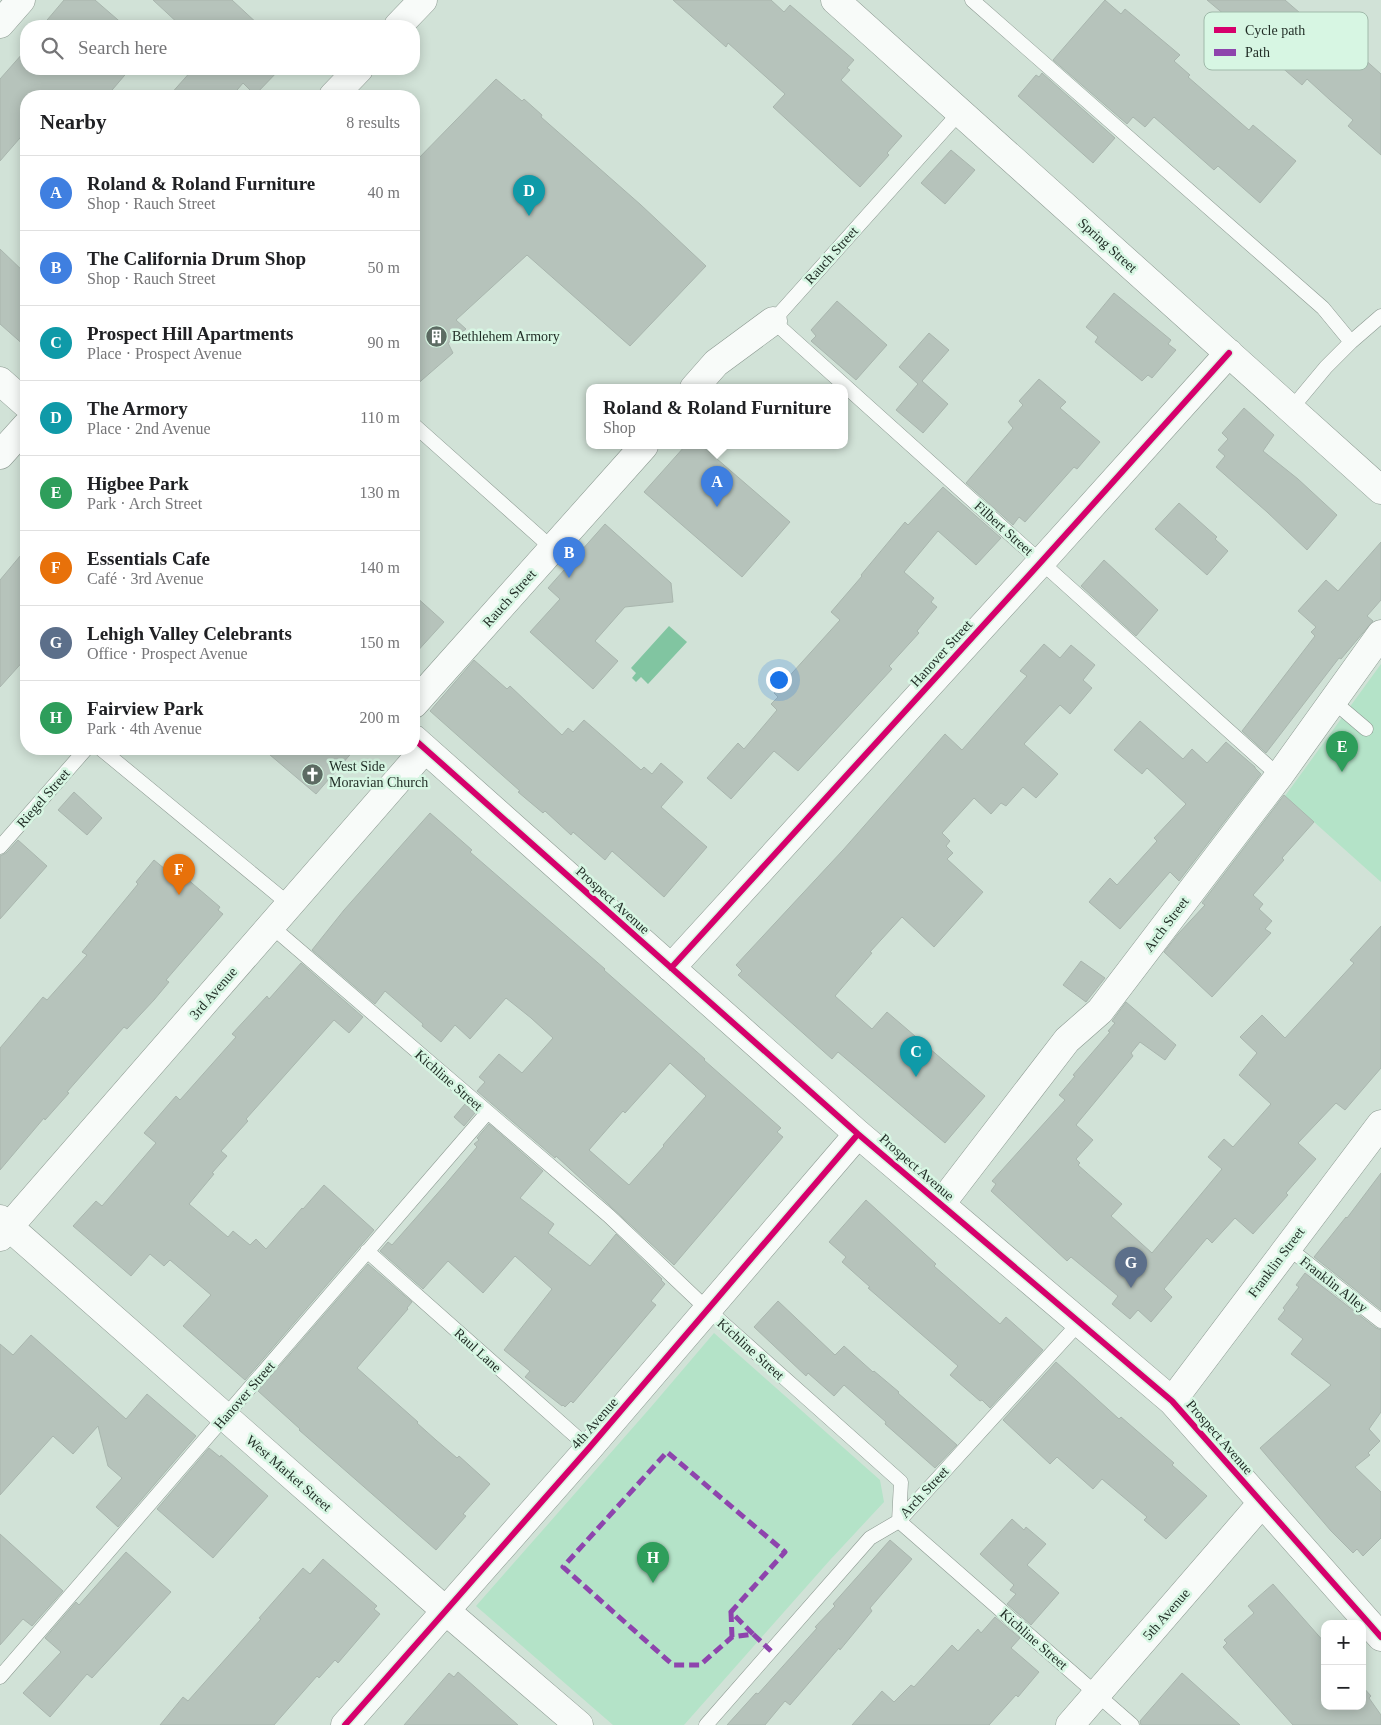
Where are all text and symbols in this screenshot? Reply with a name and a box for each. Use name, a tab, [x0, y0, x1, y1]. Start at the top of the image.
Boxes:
legend	[1204, 12, 1368, 70]
search box	[20, 20, 420, 75]
text: Cycle path	[1245, 23, 1305, 38]
icon: search	[38, 34, 66, 62]
text: Search here	[78, 37, 167, 58]
text: Path	[1245, 45, 1270, 60]
text: Nearby	[40, 110, 107, 134]
text: 8 results	[346, 114, 400, 131]
text: Roland & Roland Furniture	[87, 173, 315, 194]
pin: D	[513, 175, 545, 216]
text: A	[50, 184, 62, 201]
text: 40 m	[368, 184, 400, 201]
text: Shop · Rauch Street	[87, 195, 215, 212]
street label: Spring Street	[1075, 215, 1140, 276]
street label: Rauch Street	[802, 224, 861, 287]
text: The California Drum Shop	[87, 248, 306, 269]
text: B	[51, 259, 61, 276]
text: 50 m	[368, 259, 400, 276]
text: Shop · Rauch Street	[87, 270, 215, 287]
text: Prospect Hill Apartments	[87, 323, 294, 344]
building icon: Bethlehem Armory	[424, 324, 448, 348]
place label: Bethlehem Armory	[452, 329, 560, 344]
text: C	[50, 334, 62, 351]
text: 90 m	[368, 334, 400, 351]
text: Place · Prospect Avenue	[87, 345, 242, 362]
popup	[586, 384, 848, 449]
text: Roland & Roland Furniture	[603, 397, 831, 418]
text: The Armory	[87, 398, 188, 419]
text: D	[50, 409, 62, 426]
text: 110 m	[360, 409, 400, 426]
text: Shop	[603, 419, 636, 436]
text: Place · 2nd Avenue	[87, 420, 211, 437]
pin: A	[701, 466, 733, 507]
text: Higbee Park	[87, 473, 189, 494]
text: E	[51, 484, 61, 501]
text: 130 m	[360, 484, 400, 501]
text: Park · Arch Street	[87, 495, 202, 512]
street label: Filbert Street	[971, 498, 1036, 559]
pin: B	[553, 537, 585, 578]
text: Essentials Cafe	[87, 548, 210, 569]
text: F	[51, 559, 61, 576]
text: 140 m	[360, 559, 400, 576]
street label: Rauch Street	[480, 567, 539, 630]
text: Café · 3rd Avenue	[87, 570, 204, 587]
street label: Hanover Street	[908, 617, 975, 690]
text: Lehigh Valley Celebrants	[87, 623, 292, 644]
text: G	[50, 634, 62, 651]
text: 150 m	[360, 634, 400, 651]
text: Office · Prospect Avenue	[87, 645, 248, 662]
your location	[766, 667, 792, 693]
text: Fairview Park	[87, 698, 204, 719]
text: H	[50, 709, 62, 726]
text: 200 m	[360, 709, 400, 726]
text: Park · 4th Avenue	[87, 720, 202, 737]
pin: E	[1326, 731, 1358, 772]
place label: West Side Moravian Church	[329, 759, 428, 790]
church icon: West Side Moravian Church	[301, 762, 325, 786]
street label: Riegel Street	[14, 766, 73, 831]
pin: F	[163, 854, 195, 895]
street label: Prospect Avenue	[573, 864, 652, 937]
street label: Arch Street	[1141, 894, 1192, 954]
street label: 3rd Avenue	[187, 964, 240, 1022]
pin: C	[900, 1036, 932, 1077]
street label: Kichline Street	[412, 1047, 486, 1114]
street label: Prospect Avenue	[876, 1131, 957, 1204]
street label: Franklin Street	[1245, 1224, 1308, 1300]
pin: G	[1115, 1247, 1147, 1288]
street label: Franklin Alley	[1297, 1253, 1370, 1315]
street label: Kichline Street	[714, 1316, 787, 1383]
street label: Raul Lane	[451, 1325, 504, 1375]
street label: Hanover Street	[211, 1358, 278, 1432]
street label: 4th Avenue	[568, 1395, 621, 1452]
street label: Prospect Avenue	[1183, 1397, 1256, 1478]
street label: West Market Street	[243, 1432, 334, 1514]
street label: Arch Street	[897, 1464, 952, 1521]
pin: H	[637, 1542, 669, 1583]
street label: 5th Avenue	[1140, 1586, 1193, 1643]
street label: Kichline Street	[997, 1606, 1071, 1673]
map controls	[1321, 1620, 1366, 1710]
button: +	[1321, 1620, 1366, 1665]
button: −	[1321, 1665, 1366, 1710]

